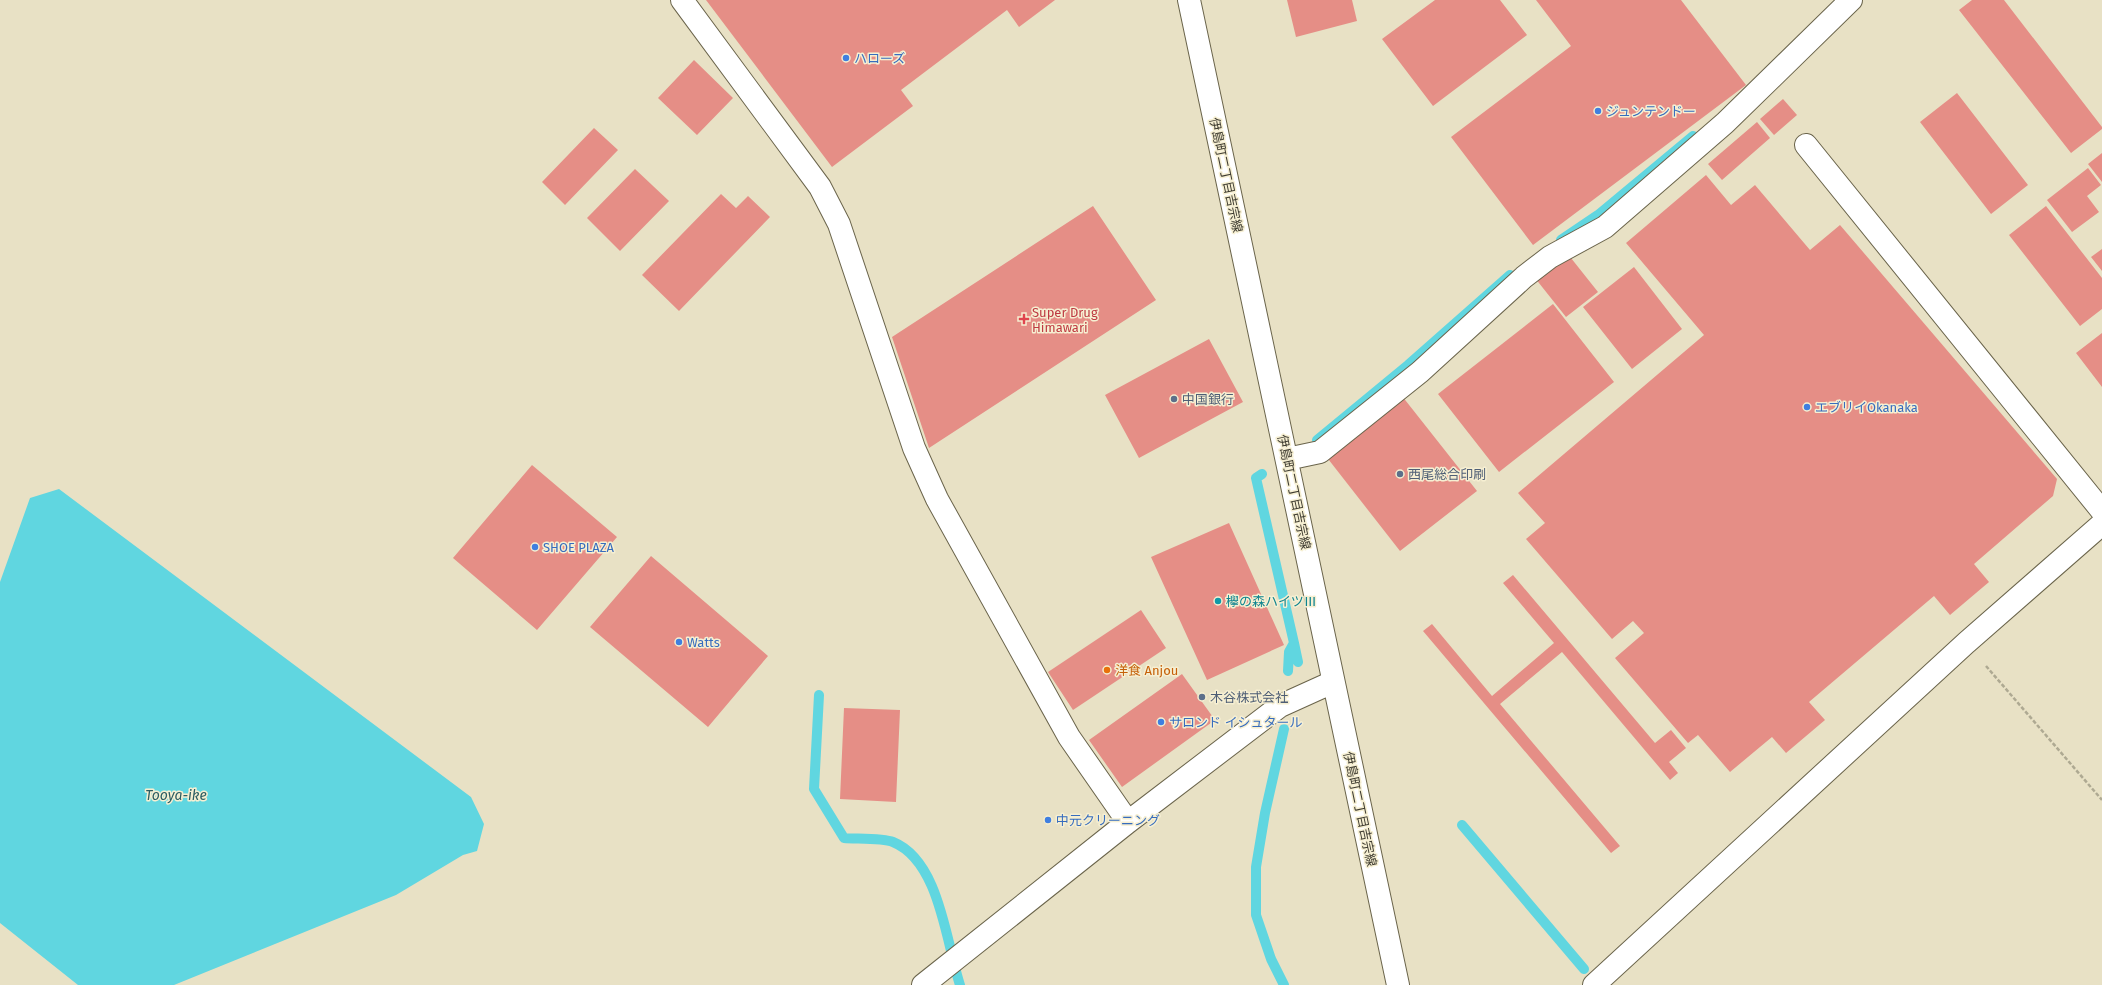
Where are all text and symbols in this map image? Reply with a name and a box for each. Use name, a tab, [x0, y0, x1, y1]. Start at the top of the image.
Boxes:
place label: ハローズ	[854, 51, 905, 66]
marker: ハローズ	[841, 53, 851, 63]
place label: ジュンテンドー	[1606, 104, 1696, 119]
marker: ジュンテンドー	[1593, 106, 1603, 116]
street label: 伊島町二丁目吉宗線	[1206, 116, 1246, 234]
place label: Super Drug Himawari	[1032, 305, 1098, 335]
marker: Super Drug Himawari	[1019, 314, 1029, 324]
place label: 中国銀行	[1182, 392, 1234, 407]
marker: 中国銀行	[1169, 394, 1179, 404]
place label: エブリイOkanaka	[1815, 400, 1918, 415]
marker: エブリイOkanaka	[1802, 402, 1812, 412]
street label: 伊島町二丁目吉宗線	[1274, 433, 1314, 551]
place label: 西尾総合印刷	[1408, 467, 1486, 482]
marker: 西尾総合印刷	[1395, 469, 1405, 479]
place label: SHOE PLAZA	[543, 540, 615, 555]
marker: SHOE PLAZA	[530, 542, 540, 552]
place label: 欅の森ハイツⅢ	[1226, 594, 1317, 609]
marker: 欅の森ハイツⅢ	[1213, 596, 1223, 606]
place label: Watts	[687, 635, 720, 650]
marker: Watts	[674, 637, 684, 647]
place label: 洋食 Anjou	[1115, 663, 1178, 678]
marker: 洋食 Anjou	[1102, 665, 1112, 675]
place label: 木谷株式会社	[1210, 690, 1288, 705]
marker: 木谷株式会社	[1197, 692, 1207, 702]
place label: サロンド イシュタール	[1169, 715, 1302, 730]
marker: サロンド イシュタール	[1156, 717, 1166, 727]
street label: 伊島町二丁目吉宗線	[1340, 750, 1380, 868]
water label: Tooya-ike	[145, 787, 207, 804]
place label: 中元クリーニング	[1056, 813, 1160, 828]
marker: 中元クリーニング	[1043, 815, 1053, 825]

